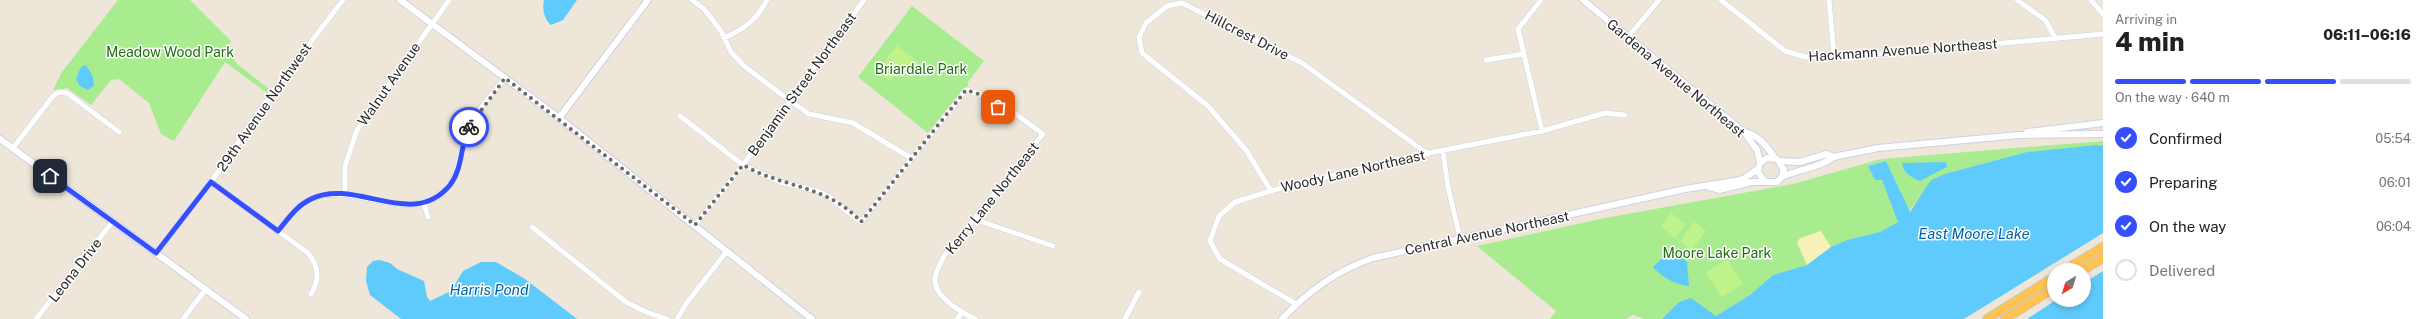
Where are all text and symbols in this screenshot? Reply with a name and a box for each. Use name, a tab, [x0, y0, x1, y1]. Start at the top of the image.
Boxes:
street label: Hillcrest Drive	[1202, 7, 1292, 63]
street label: Benjamin Street Northeast	[745, 9, 859, 159]
text: Arriving in	[2115, 12, 2177, 27]
street label: Gardena Avenue Northeast	[1604, 16, 1748, 140]
text: 4 min	[2115, 26, 2185, 57]
text: 06:11–06:16	[2323, 26, 2411, 43]
street label: Hackmann Avenue Northeast	[1808, 35, 1998, 65]
street label: Walnut Avenue	[354, 39, 424, 129]
street label: 29th Avenue Northwest	[213, 40, 315, 174]
park label: Meadow Wood Park	[106, 44, 234, 60]
park label: Briardale Park	[875, 61, 967, 77]
pin	[981, 90, 1015, 124]
text: On the way · 640 m	[2115, 90, 2230, 105]
icon: bag	[987, 96, 1009, 118]
courier	[449, 107, 489, 147]
icon: bike	[458, 116, 480, 138]
icon: check	[2115, 127, 2137, 149]
text: Confirmed	[2149, 130, 2222, 147]
text: 05:54	[2375, 131, 2411, 146]
street label: Kerry Lane Northeast	[942, 139, 1042, 257]
street label: Woody Lane Northeast	[1279, 147, 1427, 195]
pin	[33, 159, 67, 193]
icon: home	[39, 165, 61, 187]
icon: check	[2115, 171, 2137, 193]
text: Preparing	[2149, 174, 2218, 191]
text: 06:01	[2379, 175, 2411, 190]
street label: Central Avenue Northeast	[1403, 208, 1571, 258]
icon: check	[2115, 215, 2137, 237]
text: On the way	[2149, 218, 2226, 235]
text: 06:04	[2376, 219, 2411, 234]
water label: East Moore Lake	[1918, 225, 2030, 242]
street label: Leona Drive	[45, 235, 105, 305]
park label: Moore Lake Park	[1663, 245, 1772, 261]
text: Delivered	[2149, 262, 2215, 279]
north arrow	[2047, 263, 2091, 307]
map controls	[2047, 263, 2091, 307]
water label: Harris Pond	[449, 281, 529, 298]

